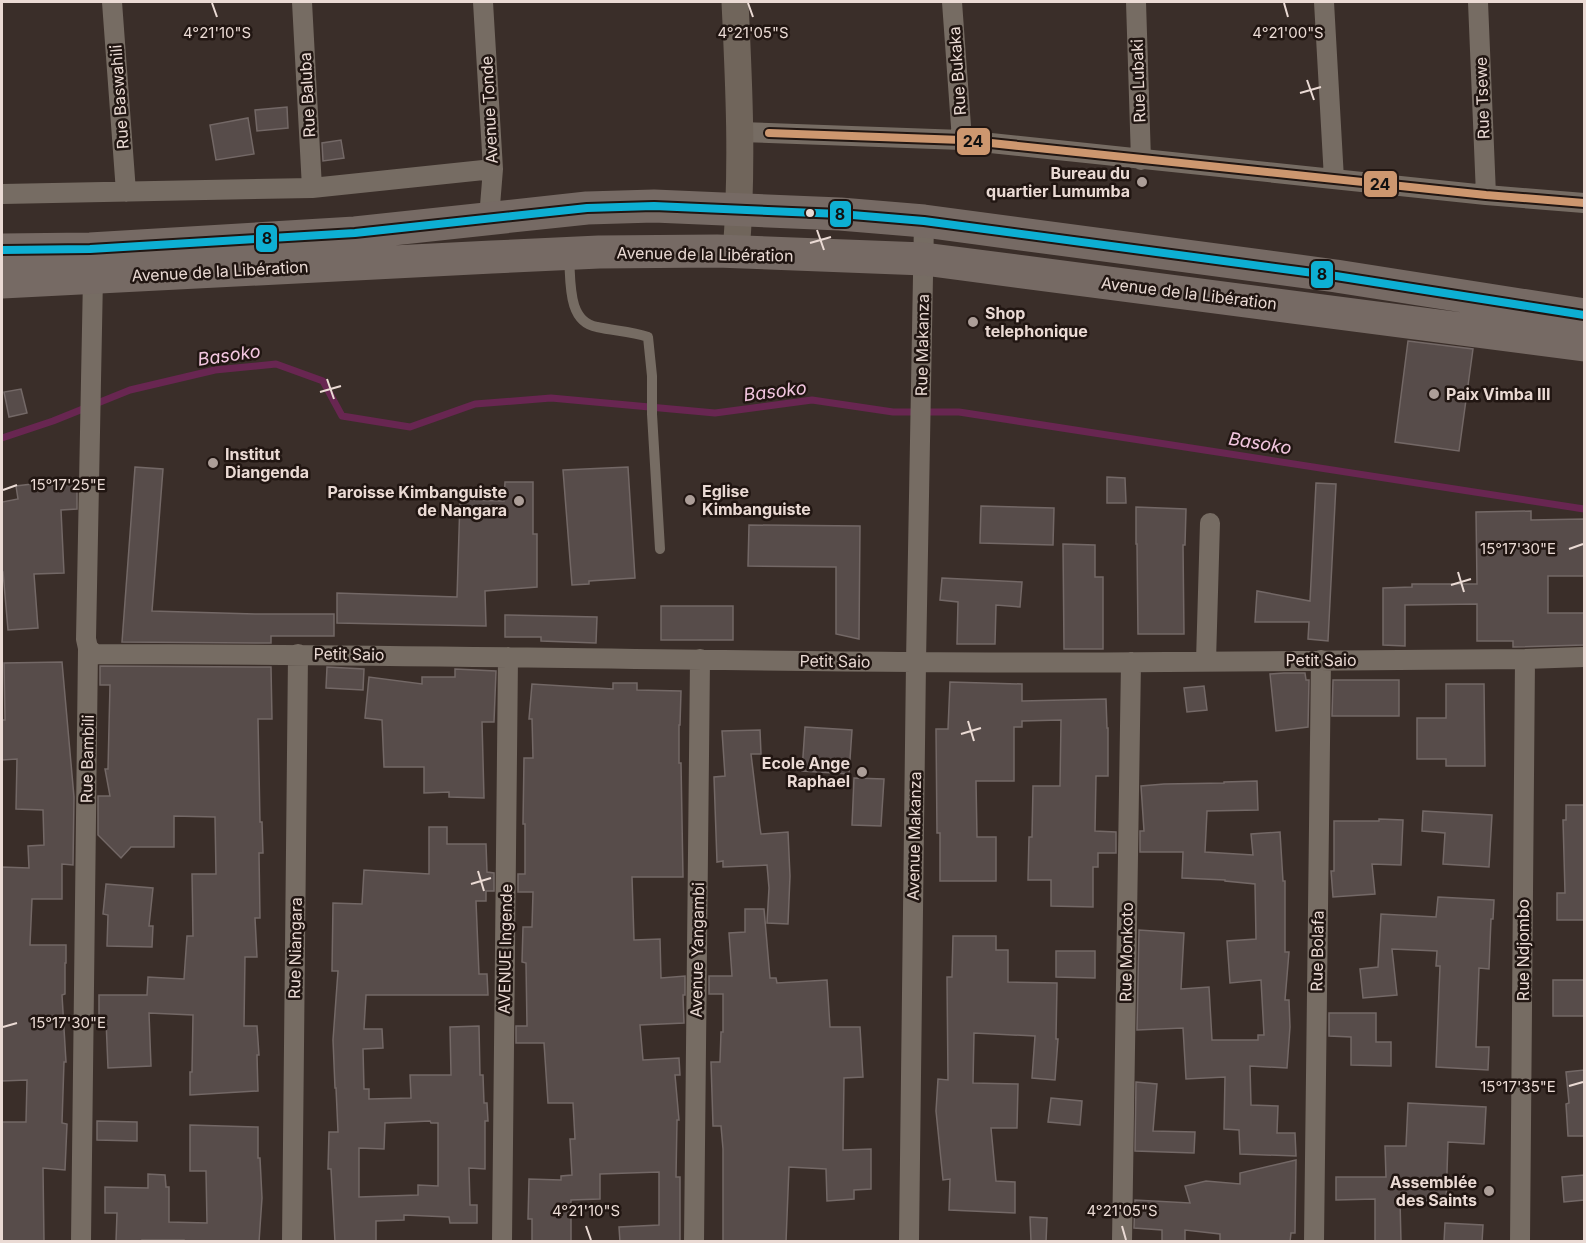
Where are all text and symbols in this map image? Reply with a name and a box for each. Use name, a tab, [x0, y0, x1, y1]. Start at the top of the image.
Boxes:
text: 4°21'10"S	[183, 23, 251, 42]
text: 4°21'05"S	[717, 23, 789, 42]
text: 4°21'00"S	[1252, 23, 1324, 42]
street label: Rue Bukaka	[944, 26, 970, 116]
street label: Rue Lubaki	[1127, 39, 1149, 123]
street label: Rue Baswahili	[105, 44, 133, 150]
street label: Rue Baluba	[295, 52, 319, 138]
street label: Avenue Tonde	[476, 56, 502, 164]
street label: Rue Tsewe	[1471, 56, 1493, 140]
line badge: 24	[956, 127, 991, 156]
text: 24	[963, 131, 984, 151]
place label: Bureau du quartier Lumumba	[986, 163, 1130, 201]
line badge: 24	[1363, 170, 1398, 198]
text: 24	[1370, 174, 1391, 194]
marker: Bureau du quartier Lumumba	[1135, 175, 1149, 189]
line badge: 8	[829, 200, 852, 228]
text: 8	[835, 204, 845, 224]
unlabelled marker	[804, 207, 816, 219]
line badge: 8	[255, 224, 278, 253]
text: 8	[262, 228, 272, 248]
street label: Avenue de la Libération	[616, 242, 794, 266]
street label: Avenue de la Libération	[131, 256, 309, 286]
line badge: 8	[1310, 260, 1334, 289]
text: 8	[1317, 264, 1327, 284]
street label: Avenue de la Libération	[1100, 272, 1278, 314]
street label: Rue Makanza	[911, 294, 933, 396]
place label: Shop telephonique	[985, 303, 1088, 341]
marker: Shop telephonique	[966, 315, 980, 329]
water label: Basoko	[196, 340, 262, 370]
water label: Basoko	[742, 377, 808, 405]
place label: Paix Vimba III	[1446, 384, 1551, 404]
marker: Paix Vimba III	[1427, 387, 1441, 401]
water label: Basoko	[1227, 428, 1293, 458]
place label: Institut Diangenda	[225, 444, 309, 482]
marker: Institut Diangenda	[206, 456, 220, 470]
text: 15°17'25"E	[30, 475, 106, 494]
place label: Eglise Kimbanguiste	[702, 481, 811, 519]
place label: Paroisse Kimbanguiste de Nangara	[327, 482, 507, 520]
marker: Eglise Kimbanguiste	[683, 493, 697, 507]
marker: Paroisse Kimbanguiste de Nangara	[512, 494, 526, 508]
text: 15°17'30"E	[1480, 539, 1556, 558]
street label: Petit Saio	[313, 643, 385, 665]
street label: Petit Saio	[799, 650, 871, 672]
street label: Petit Saio	[1285, 650, 1357, 670]
street label: Rue Bambili	[76, 715, 98, 803]
place label: Ecole Ange Raphael	[762, 753, 850, 791]
marker: Ecole Ange Raphael	[855, 765, 869, 779]
street label: Avenue Makanza	[903, 771, 925, 901]
street label: Avenue Yangambi	[686, 882, 708, 1018]
street label: AVENUE Ingende	[494, 884, 516, 1014]
street label: Rue Niangara	[284, 897, 306, 999]
street label: Rue Ndjombo	[1513, 899, 1533, 1001]
street label: Rue Monkoto	[1115, 902, 1137, 1002]
street label: Rue Bolafa	[1306, 910, 1328, 992]
text: 15°17'30"E	[30, 1013, 106, 1032]
text: 15°17'35"E	[1480, 1077, 1556, 1096]
place label: Assemblée des Saints	[1390, 1172, 1477, 1210]
marker: Assemblée des Saints	[1482, 1184, 1496, 1198]
text: 4°21'10"S	[552, 1201, 620, 1220]
text: 4°21'05"S	[1086, 1201, 1158, 1220]

